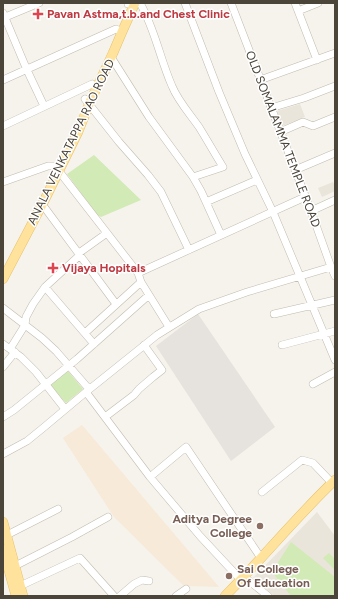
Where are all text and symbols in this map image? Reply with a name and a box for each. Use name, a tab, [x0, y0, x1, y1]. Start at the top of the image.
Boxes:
place label: Pavan Astma,t.b.and Chest Clinic	[47, 7, 230, 21]
marker: Pavan Astma,t.b.and Chest Clinic	[32, 8, 44, 20]
street label: OLD SOMALAMMA TEMPLE ROAD	[243, 49, 323, 229]
street label: ANALA VENKATAPPA RAO ROAD	[25, 57, 117, 227]
place label: Vijaya Hopitals	[62, 261, 146, 275]
marker: Vijaya Hopitals	[47, 262, 59, 274]
place label: Aditya Degree College	[172, 512, 252, 540]
marker: Aditya Degree College	[255, 521, 265, 531]
place label: Sai College Of Education	[237, 562, 310, 590]
marker: Sai College Of Education	[224, 571, 234, 581]

